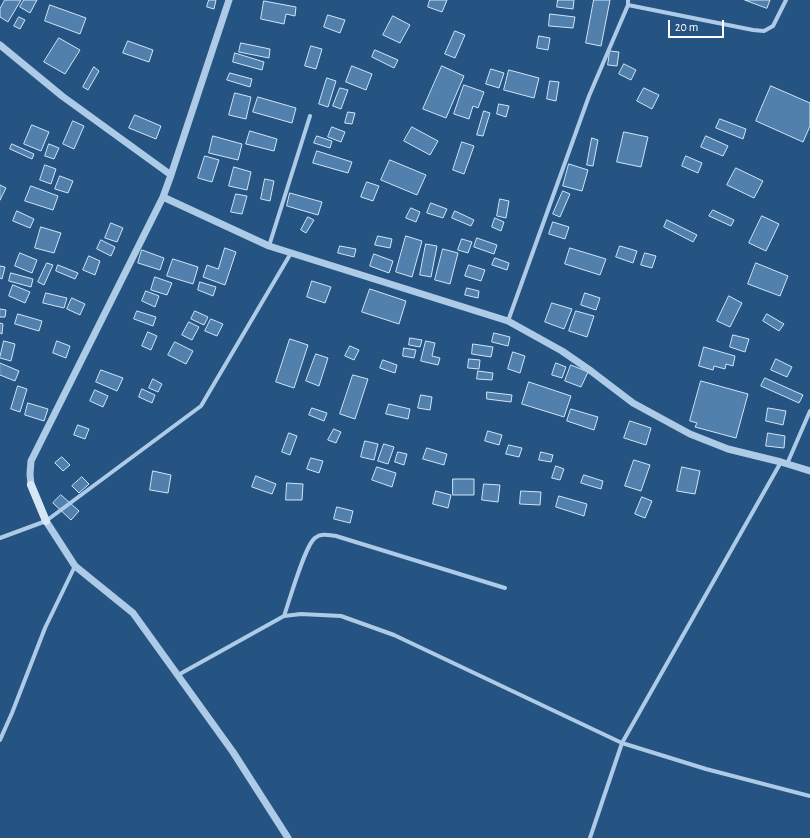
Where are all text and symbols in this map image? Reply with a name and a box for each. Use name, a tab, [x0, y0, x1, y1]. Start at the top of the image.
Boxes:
scale bar	[670, 12, 726, 38]
text: 20 m	[675, 21, 698, 33]

